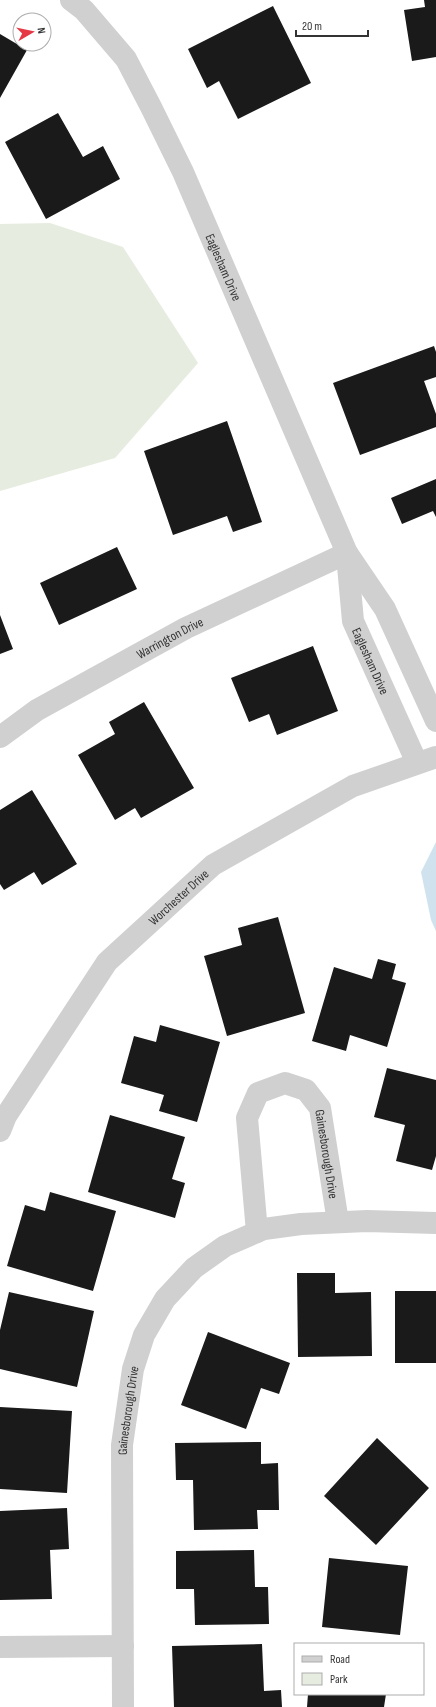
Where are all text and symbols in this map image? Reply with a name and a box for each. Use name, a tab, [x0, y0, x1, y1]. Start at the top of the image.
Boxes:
north arrow	[12, 12, 52, 52]
scale bar	[296, 12, 368, 38]
text: 20 m	[302, 19, 322, 34]
text: N	[35, 27, 48, 35]
street label: Eaglesham Drive	[202, 231, 244, 303]
street label: Warrington Drive	[134, 614, 206, 663]
street label: Eaglesham Drive	[348, 625, 392, 697]
street label: Worchester Drive	[146, 866, 212, 929]
street label: Gainesborough Drive	[311, 1108, 341, 1200]
street label: Gainesborough Drive	[115, 1364, 143, 1455]
legend	[294, 1643, 424, 1695]
text: Road	[330, 1652, 350, 1667]
text: Park	[330, 1672, 348, 1687]

